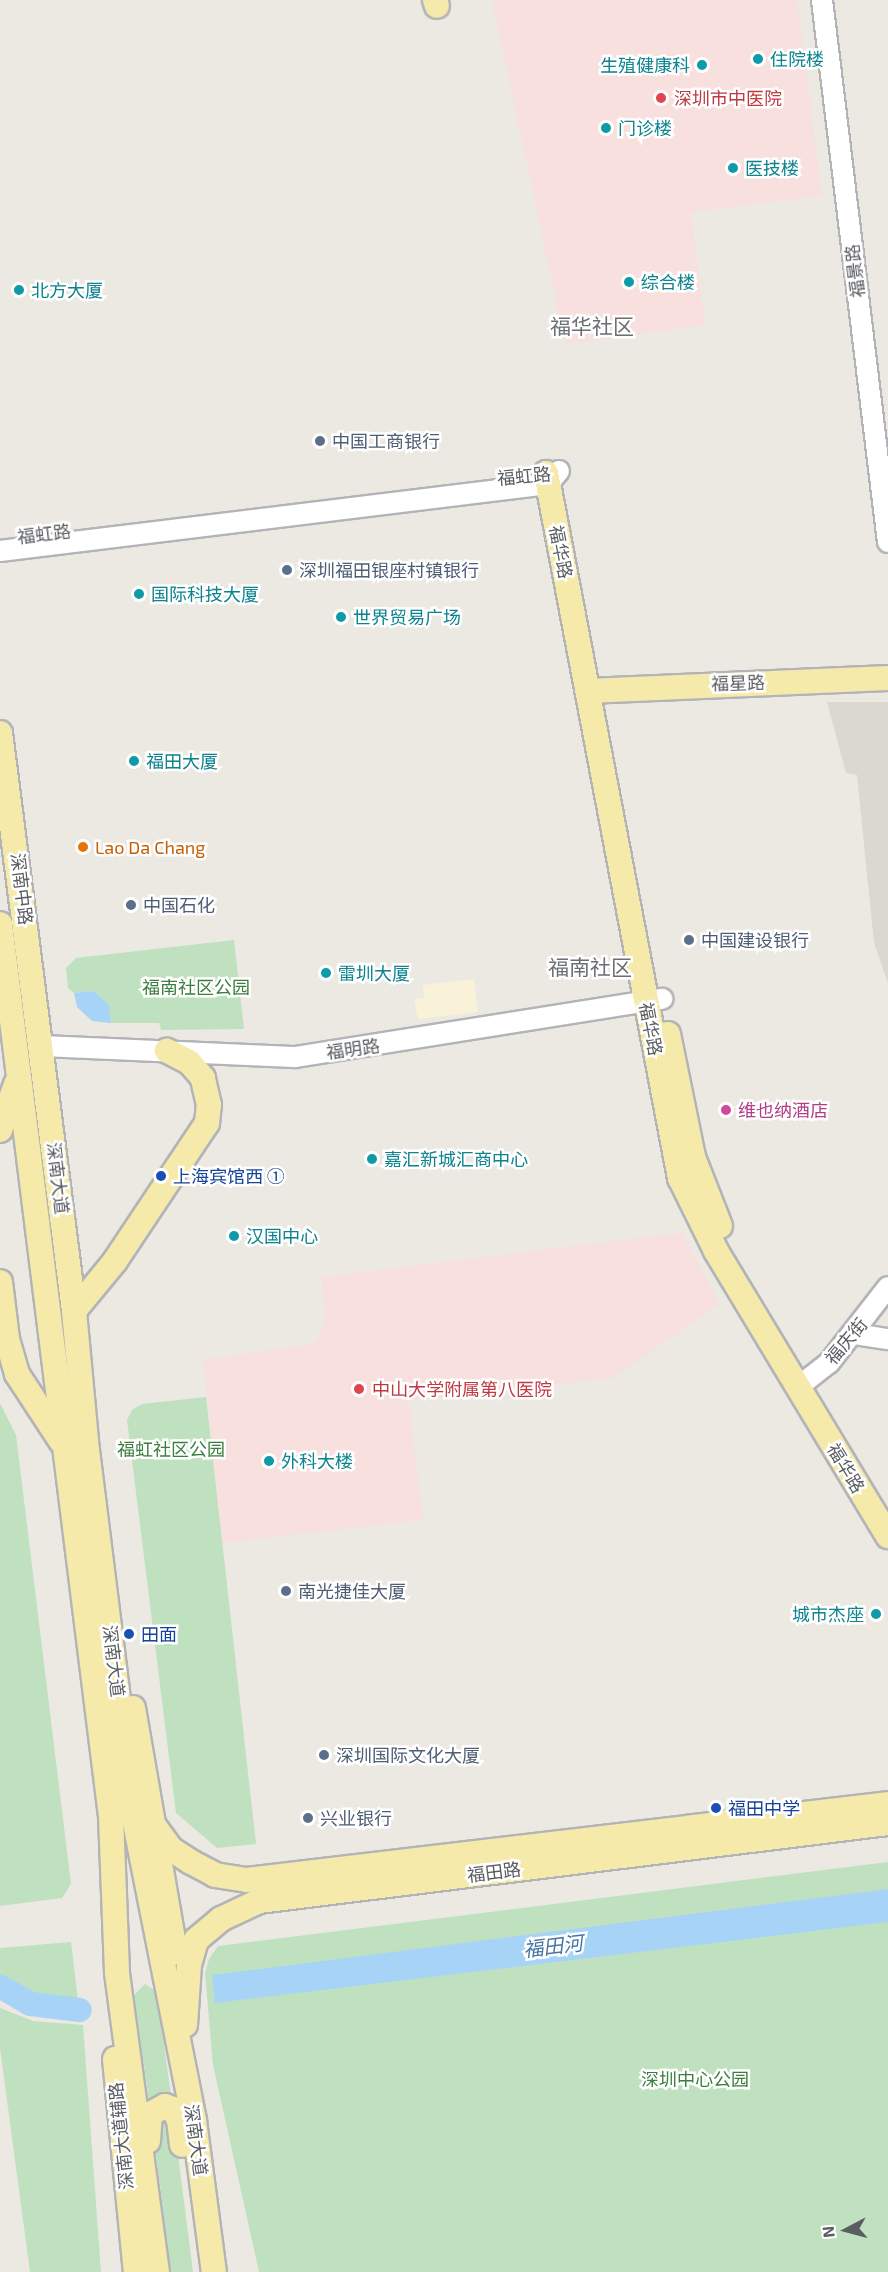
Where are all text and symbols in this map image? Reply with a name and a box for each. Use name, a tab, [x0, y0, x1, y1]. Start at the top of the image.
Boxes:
place label: 住院楼	[770, 48, 824, 70]
marker: 住院楼	[751, 52, 765, 66]
place label: 生殖健康科	[600, 54, 690, 76]
marker: 生殖健康科	[695, 58, 709, 72]
place label: 深圳市中医院	[674, 87, 782, 109]
marker: 深圳市中医院	[652, 89, 670, 107]
place label: 门诊楼	[618, 117, 672, 139]
marker: 门诊楼	[599, 121, 613, 135]
place label: 医技楼	[745, 157, 799, 179]
marker: 医技楼	[726, 161, 740, 175]
street label: 福景路	[841, 243, 869, 299]
place label: 综合楼	[641, 271, 695, 293]
marker: 综合楼	[622, 275, 636, 289]
place label: 北方大厦	[31, 279, 103, 301]
marker: 北方大厦	[12, 283, 26, 297]
district label: 福华社区	[550, 313, 634, 339]
place label: 中国工商银行	[332, 430, 440, 452]
marker: 中国工商银行	[313, 434, 327, 448]
street label: 福虹路	[496, 463, 552, 489]
street label: 福虹路	[16, 520, 72, 548]
street label: 福华路	[545, 523, 577, 581]
place label: 深圳福田银座村镇银行	[299, 559, 479, 581]
marker: 深圳福田银座村镇银行	[280, 563, 294, 577]
place label: 国际科技大厦	[151, 583, 259, 605]
marker: 国际科技大厦	[132, 587, 146, 601]
place label: 世界贸易广场	[353, 606, 461, 628]
marker: 世界贸易广场	[334, 610, 348, 624]
street label: 福星路	[711, 671, 765, 695]
place label: 福田大厦	[146, 750, 218, 772]
marker: 福田大厦	[127, 754, 141, 768]
place label: Lao Da Chang	[95, 836, 205, 858]
marker: Lao Da Chang	[76, 840, 90, 854]
street label: 深南中路	[7, 852, 37, 926]
place label: 中国石化	[143, 894, 215, 916]
marker: 中国石化	[124, 898, 138, 912]
place label: 中国建设银行	[701, 929, 809, 951]
marker: 中国建设银行	[682, 933, 696, 947]
district label: 福南社区	[548, 954, 632, 980]
place label: 雷圳大厦	[338, 962, 410, 984]
marker: 雷圳大厦	[319, 966, 333, 980]
park label: 福南社区公园	[142, 976, 250, 998]
street label: 福华路	[635, 1000, 667, 1058]
street label: 福明路	[325, 1035, 381, 1063]
place label: 维也纳酒店	[738, 1099, 828, 1121]
marker: 维也纳酒店	[719, 1103, 733, 1117]
street label: 深南大道	[43, 1141, 73, 1215]
place label: 嘉汇新城汇商中心	[384, 1148, 528, 1170]
marker: 嘉汇新城汇商中心	[365, 1152, 379, 1166]
place label: 上海宾馆西 ①	[173, 1165, 285, 1187]
marker: 上海宾馆西 ①	[154, 1169, 168, 1183]
place label: 汉国中心	[246, 1225, 318, 1247]
marker: 汉国中心	[227, 1229, 241, 1243]
street label: 福庆街	[820, 1313, 872, 1369]
place label: 中山大学附属第八医院	[372, 1378, 552, 1400]
marker: 中山大学附属第八医院	[350, 1380, 368, 1398]
park label: 福虹社区公园	[117, 1438, 225, 1460]
street label: 福华路	[823, 1439, 869, 1497]
place label: 外科大楼	[281, 1450, 353, 1472]
marker: 外科大楼	[262, 1454, 276, 1468]
place label: 南光捷佳大厦	[298, 1580, 406, 1602]
marker: 南光捷佳大厦	[279, 1584, 293, 1598]
place label: 城市杰座	[792, 1603, 864, 1625]
marker: 城市杰座	[869, 1607, 883, 1621]
place label: 田面	[141, 1623, 177, 1645]
street label: 深南大道	[99, 1624, 129, 1698]
marker: 田面	[122, 1627, 136, 1641]
place label: 深圳国际文化大厦	[336, 1744, 480, 1766]
marker: 深圳国际文化大厦	[317, 1748, 331, 1762]
place label: 福田中学	[728, 1797, 800, 1819]
marker: 福田中学	[709, 1801, 723, 1815]
place label: 兴业银行	[320, 1807, 392, 1829]
marker: 兴业银行	[301, 1811, 315, 1825]
street label: 福田路	[466, 1858, 522, 1886]
water label: 福田河	[522, 1930, 584, 1962]
park label: 深圳中心公园	[641, 2068, 749, 2090]
street label: 深南大道辅路	[105, 2081, 137, 2191]
street label: 深南大道	[180, 2103, 212, 2177]
north arrow	[816, 2200, 876, 2260]
text: N	[818, 2225, 838, 2239]

